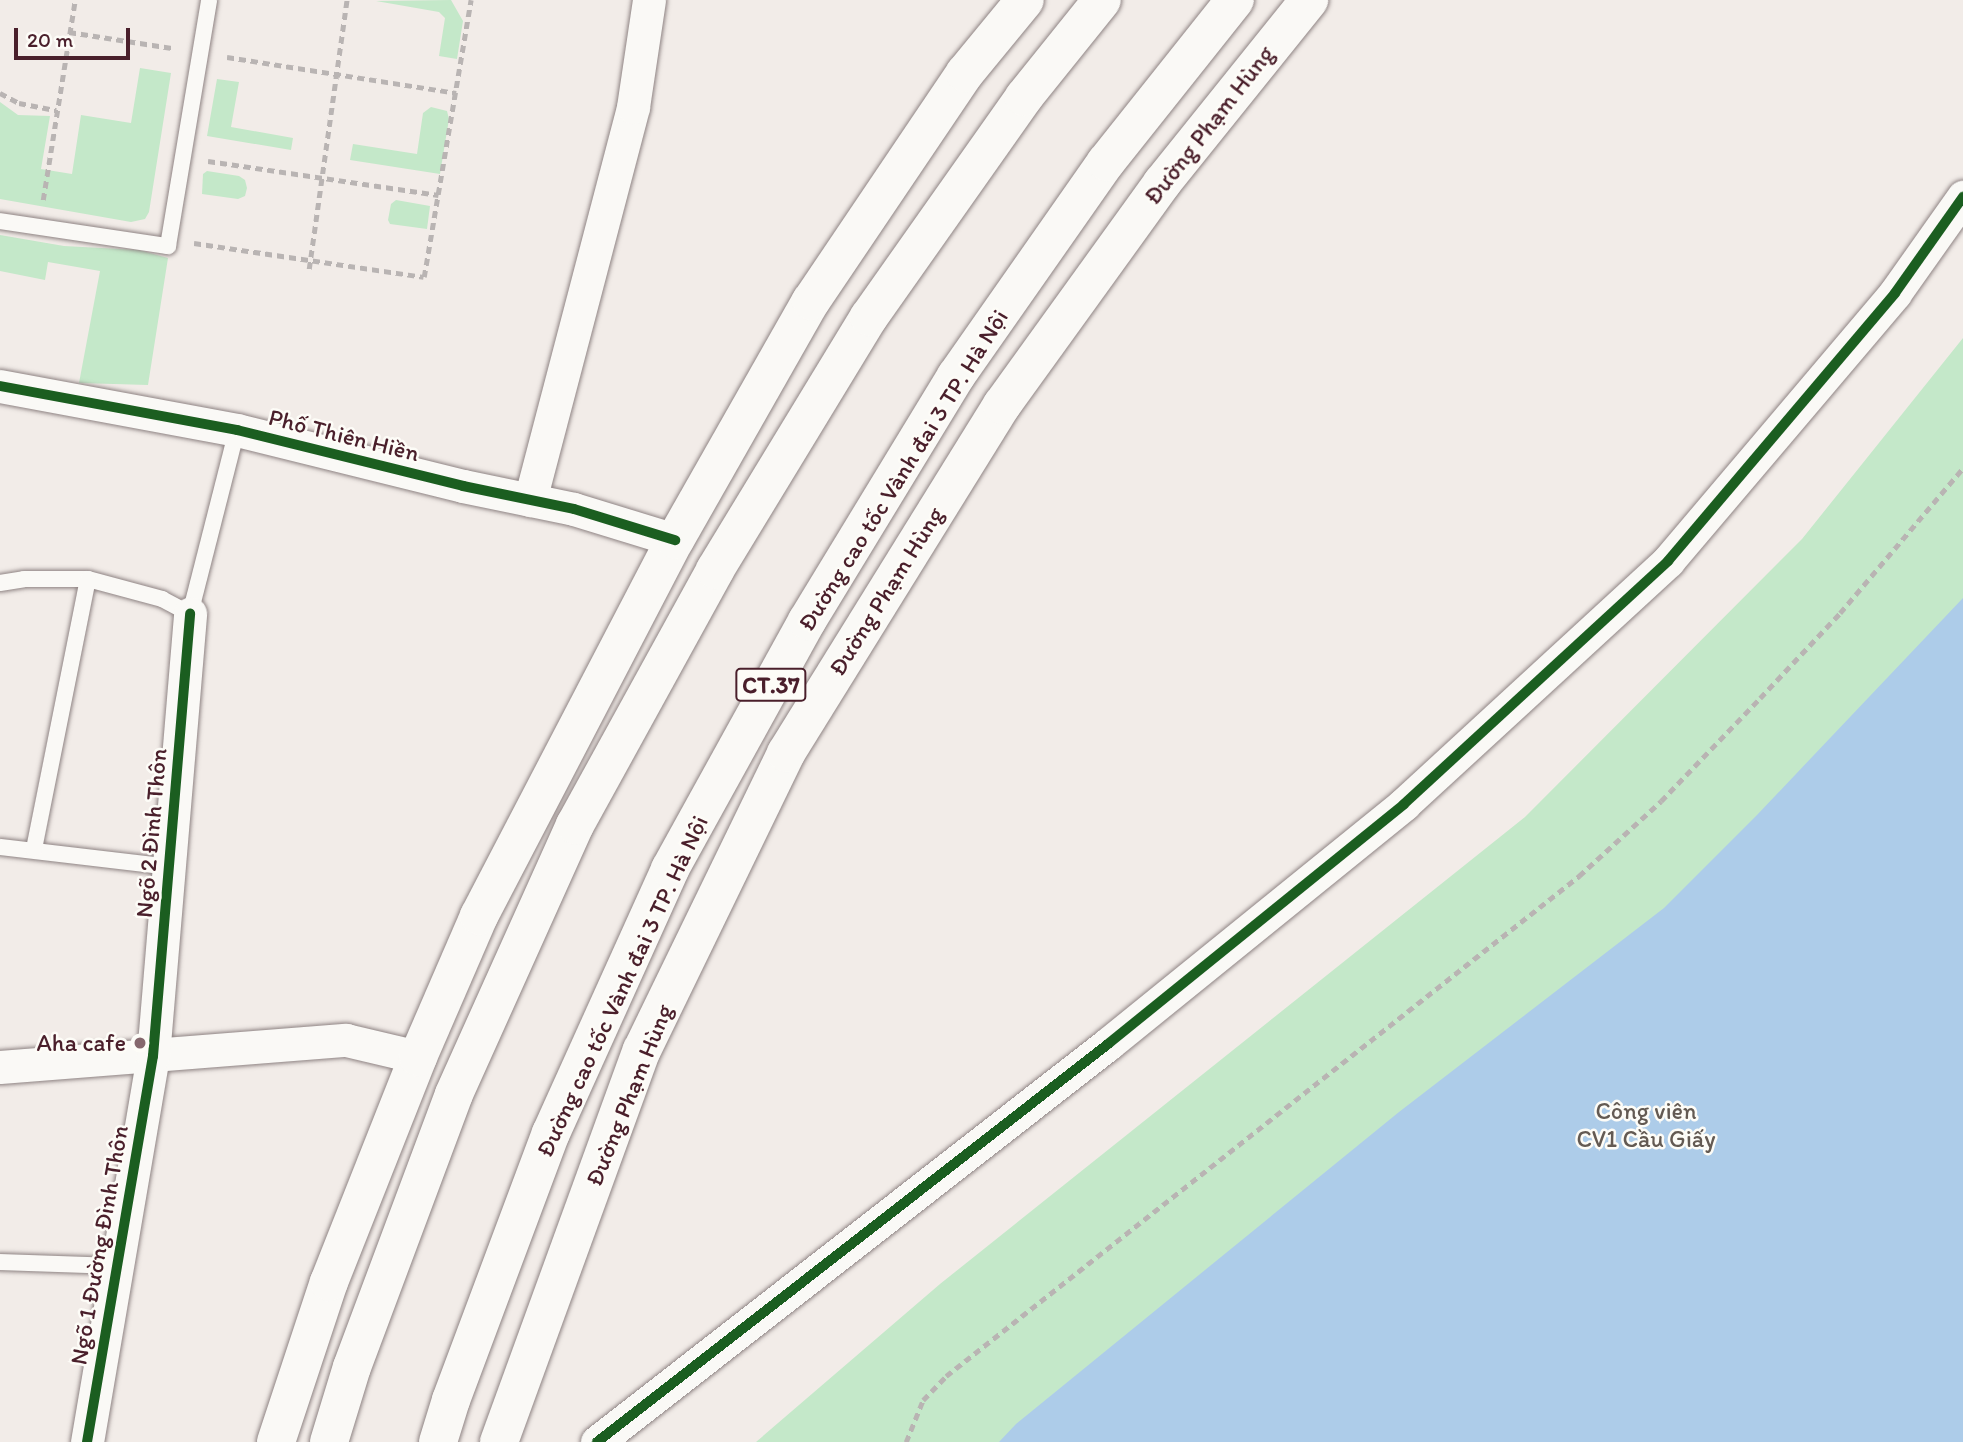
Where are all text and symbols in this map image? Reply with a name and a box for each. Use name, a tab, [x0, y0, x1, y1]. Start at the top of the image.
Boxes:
scale bar	[18, 14, 133, 58]
text: 20 m	[27, 27, 73, 52]
street label: Đường Phạm Hùng	[1138, 40, 1280, 210]
street label: Đường cao tốc Vành đai 3 TP. Hà Nội	[792, 304, 1014, 636]
street label: Phố Thiên Hiền	[266, 402, 422, 468]
street label: Đường Phạm Hùng	[822, 501, 950, 681]
road number: CT.37	[734, 666, 808, 705]
street label: Ngõ 2 Đình Thôn	[129, 747, 173, 919]
street label: Đường cao tốc Vành đai 3 TP. Hà Nội	[530, 811, 714, 1161]
street label: Đường Phạm Hùng	[579, 1000, 679, 1190]
place label: Aha cafe	[36, 1029, 126, 1057]
marker: Aha cafe	[132, 1035, 148, 1051]
park label: Công viên CV1 Cầu Giấy	[1576, 1097, 1716, 1153]
street label: Ngõ 1 Đường Đình Thôn	[64, 1123, 134, 1367]

